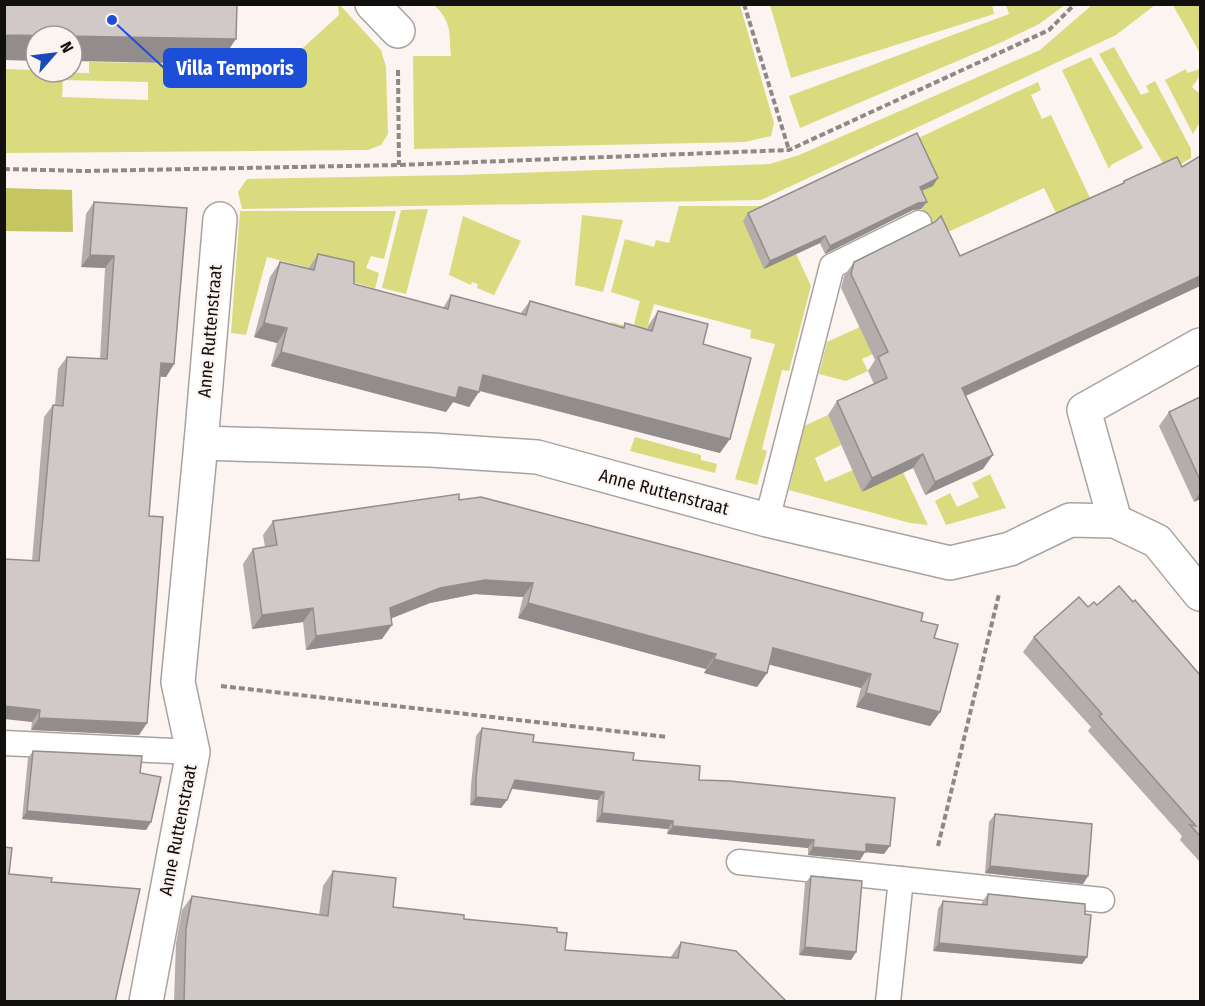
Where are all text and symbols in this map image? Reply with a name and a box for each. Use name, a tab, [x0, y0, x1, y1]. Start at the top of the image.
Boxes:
north arrow	[24, 24, 84, 84]
text: N	[56, 38, 77, 56]
callout: Villa Temporis	[164, 49, 306, 87]
text: Villa Temporis	[175, 56, 294, 80]
street label: Anne Ruttenstraat	[193, 263, 227, 398]
street label: Anne Ruttenstraat	[597, 464, 731, 520]
street label: Anne Ruttenstraat	[154, 762, 202, 898]

